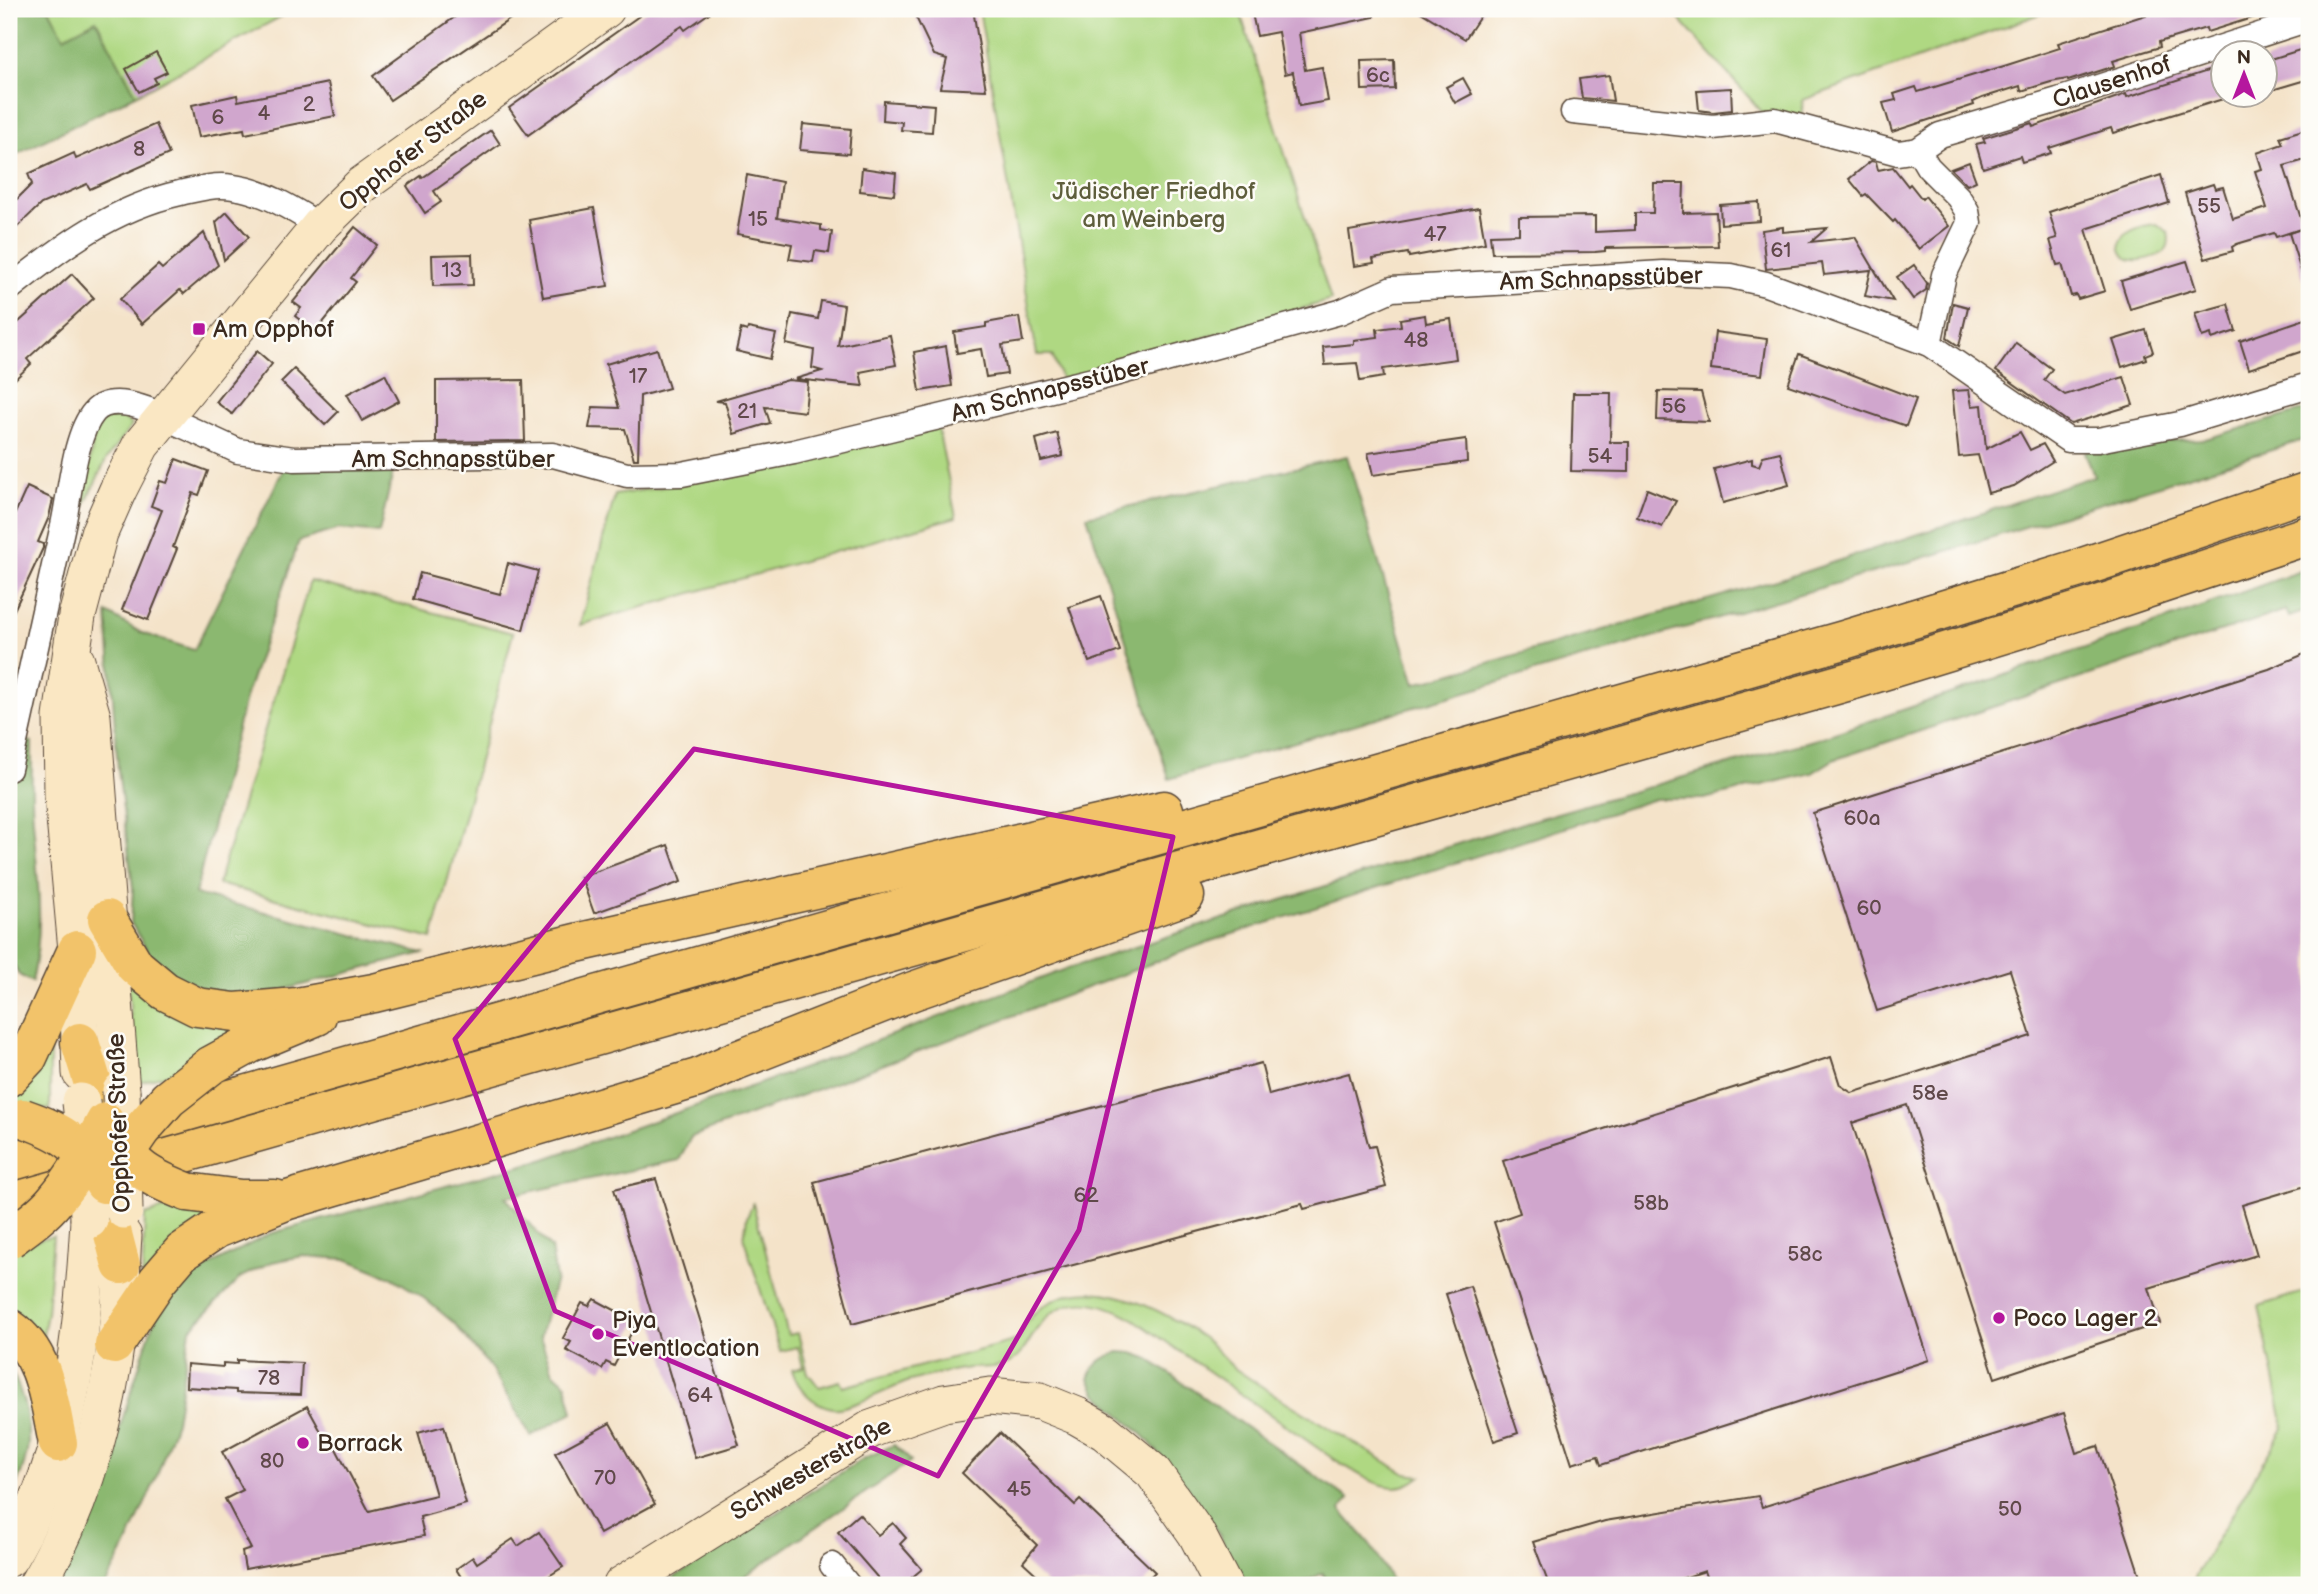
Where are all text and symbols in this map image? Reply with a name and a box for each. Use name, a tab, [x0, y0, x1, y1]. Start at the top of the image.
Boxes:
north arrow	[2210, 38, 2280, 108]
text: N	[2237, 47, 2251, 70]
street label: Clausenhof	[2049, 49, 2176, 115]
house number: 6c	[1366, 63, 1390, 88]
street label: Opphofer Straße	[333, 84, 493, 218]
house number: 2	[303, 92, 316, 117]
house number: 4	[258, 101, 271, 126]
house number: 6	[212, 105, 225, 130]
house number: 8	[133, 137, 145, 162]
park label: Jüdischer Friedhof am Weinberg	[1052, 177, 1256, 234]
house number: 55	[2197, 194, 2221, 219]
house number: 15	[748, 207, 768, 232]
house number: 47	[1423, 222, 1447, 247]
house number: 61	[1771, 238, 1791, 263]
house number: 13	[441, 258, 463, 283]
street label: Am Schnapsstüber	[1499, 261, 1703, 297]
place label: Am Opphof	[213, 315, 335, 344]
marker: Am Opphof	[191, 321, 207, 337]
house number: 48	[1403, 328, 1429, 353]
street label: Am Schnapsstüber	[948, 351, 1152, 429]
house number: 17	[629, 364, 648, 389]
house number: 56	[1662, 394, 1687, 419]
house number: 21	[737, 399, 757, 424]
house number: 54	[1588, 444, 1613, 469]
street label: Am Schnapsstüber	[351, 445, 555, 474]
house number: 60a	[1843, 806, 1881, 831]
house number: 60	[1856, 896, 1882, 921]
street label: Opphofer Straße	[101, 1033, 137, 1213]
house number: 58e	[1912, 1081, 1948, 1106]
house number: 62	[1073, 1183, 1099, 1208]
house number: 58b	[1633, 1191, 1669, 1216]
house number: 58c	[1787, 1242, 1823, 1267]
place label: Poco Lager 2	[2013, 1304, 2158, 1333]
place label: Piya Eventlocation	[612, 1306, 760, 1363]
marker: Poco Lager 2	[1991, 1310, 2007, 1326]
marker: Piya Eventlocation	[590, 1326, 606, 1342]
house number: 78	[258, 1366, 280, 1391]
house number: 64	[687, 1383, 713, 1408]
street label: Schwesterstraße	[726, 1411, 896, 1527]
place label: Borrack	[317, 1429, 402, 1458]
marker: Borrack	[295, 1435, 311, 1451]
house number: 80	[260, 1449, 284, 1474]
house number: 70	[594, 1466, 616, 1491]
house number: 45	[1007, 1477, 1031, 1502]
house number: 50	[1998, 1497, 2022, 1522]

